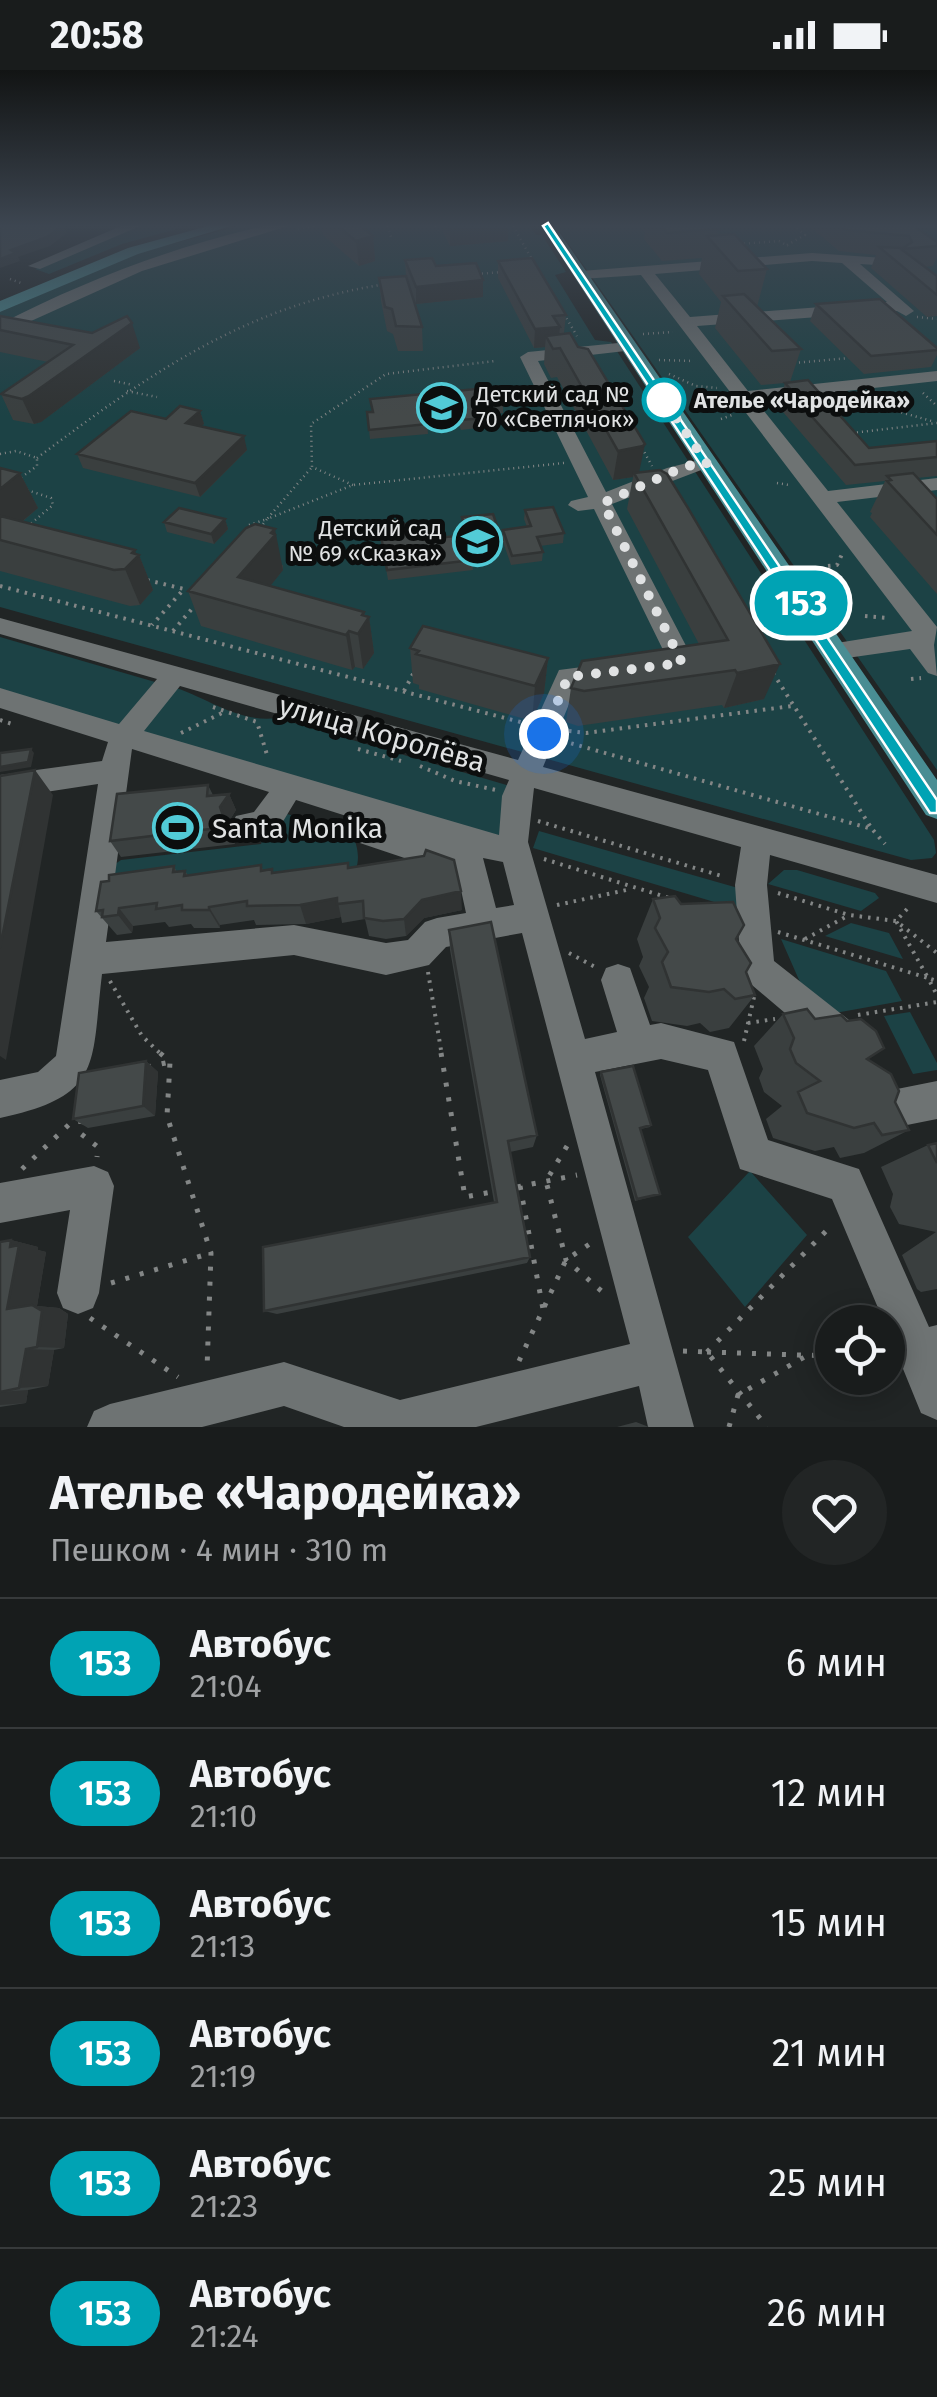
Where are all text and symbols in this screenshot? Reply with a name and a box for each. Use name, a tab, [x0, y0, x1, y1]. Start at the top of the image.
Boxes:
text: 20:58	[50, 12, 144, 58]
marker: Ателье «Чародейка»	[643, 379, 685, 421]
school or university icon: Детский сад № 70 «Светлячок»	[415, 381, 467, 433]
place label: Детский сад № 70 «Светлячок»	[475, 381, 635, 433]
place label: Ателье «Чародейка»	[693, 387, 910, 414]
place label: Детский сад № 69 «Сказка»	[289, 515, 442, 567]
school or university icon: Детский сад № 69 «Сказка»	[451, 515, 503, 567]
line badge: 153	[744, 570, 858, 636]
text: 153	[775, 582, 827, 624]
street label: улица Королёва	[275, 689, 489, 779]
your location	[519, 709, 569, 759]
sports icon: Santa Monika	[151, 802, 203, 854]
place label: Santa Monika	[212, 812, 383, 845]
map controls	[815, 1305, 905, 1395]
button: locate	[815, 1305, 905, 1395]
button: heart	[782, 1460, 887, 1565]
text: Ателье «Чародейка»	[50, 1464, 521, 1522]
text: Пешком · 4 мин · 310 m	[50, 1531, 388, 1569]
text: Автобус	[190, 1621, 331, 1667]
text: 6 мин	[786, 1640, 887, 1686]
text: 153	[79, 1642, 131, 1684]
text: 21:04	[190, 1667, 261, 1705]
text: Автобус	[190, 1751, 331, 1797]
text: 12 мин	[771, 1770, 887, 1816]
text: 153	[79, 1772, 131, 1814]
text: 21:10	[190, 1797, 257, 1835]
text: Автобус	[190, 1881, 331, 1927]
text: 15 мин	[771, 1900, 887, 1946]
text: 153	[79, 1902, 131, 1944]
text: 21:13	[190, 1927, 255, 1965]
text: Автобус	[190, 2011, 331, 2057]
text: 21 мин	[772, 2030, 887, 2076]
text: 153	[79, 2032, 131, 2074]
text: 21:19	[190, 2057, 256, 2095]
text: Автобус	[190, 2141, 331, 2187]
text: 25 мин	[768, 2160, 887, 2206]
text: 153	[79, 2162, 131, 2204]
text: 21:23	[190, 2187, 258, 2225]
text: Автобус	[190, 2271, 331, 2317]
text: 26 мин	[767, 2290, 887, 2336]
text: 153	[79, 2292, 131, 2334]
text: 21:24	[190, 2317, 259, 2355]

